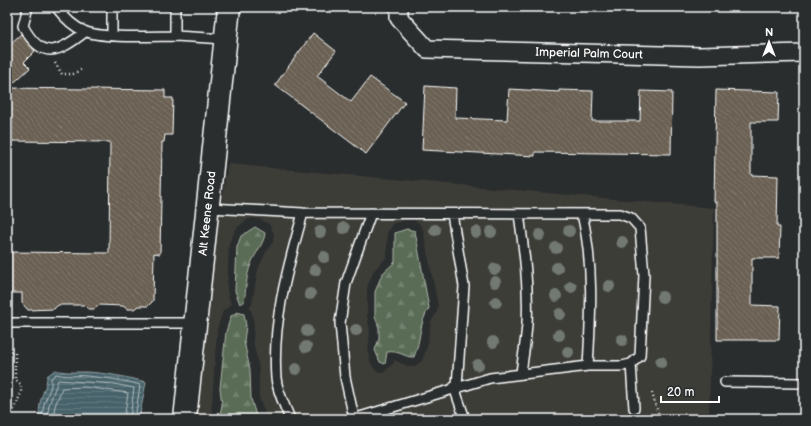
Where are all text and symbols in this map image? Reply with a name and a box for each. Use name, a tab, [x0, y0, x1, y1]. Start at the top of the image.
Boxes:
north arrow	[749, 22, 789, 62]
text: N	[765, 26, 773, 39]
street label: Imperial Palm Court	[535, 45, 643, 63]
street label: Alt Keene Road	[196, 170, 219, 256]
scale bar	[661, 378, 719, 404]
text: 20 m	[667, 385, 694, 400]

